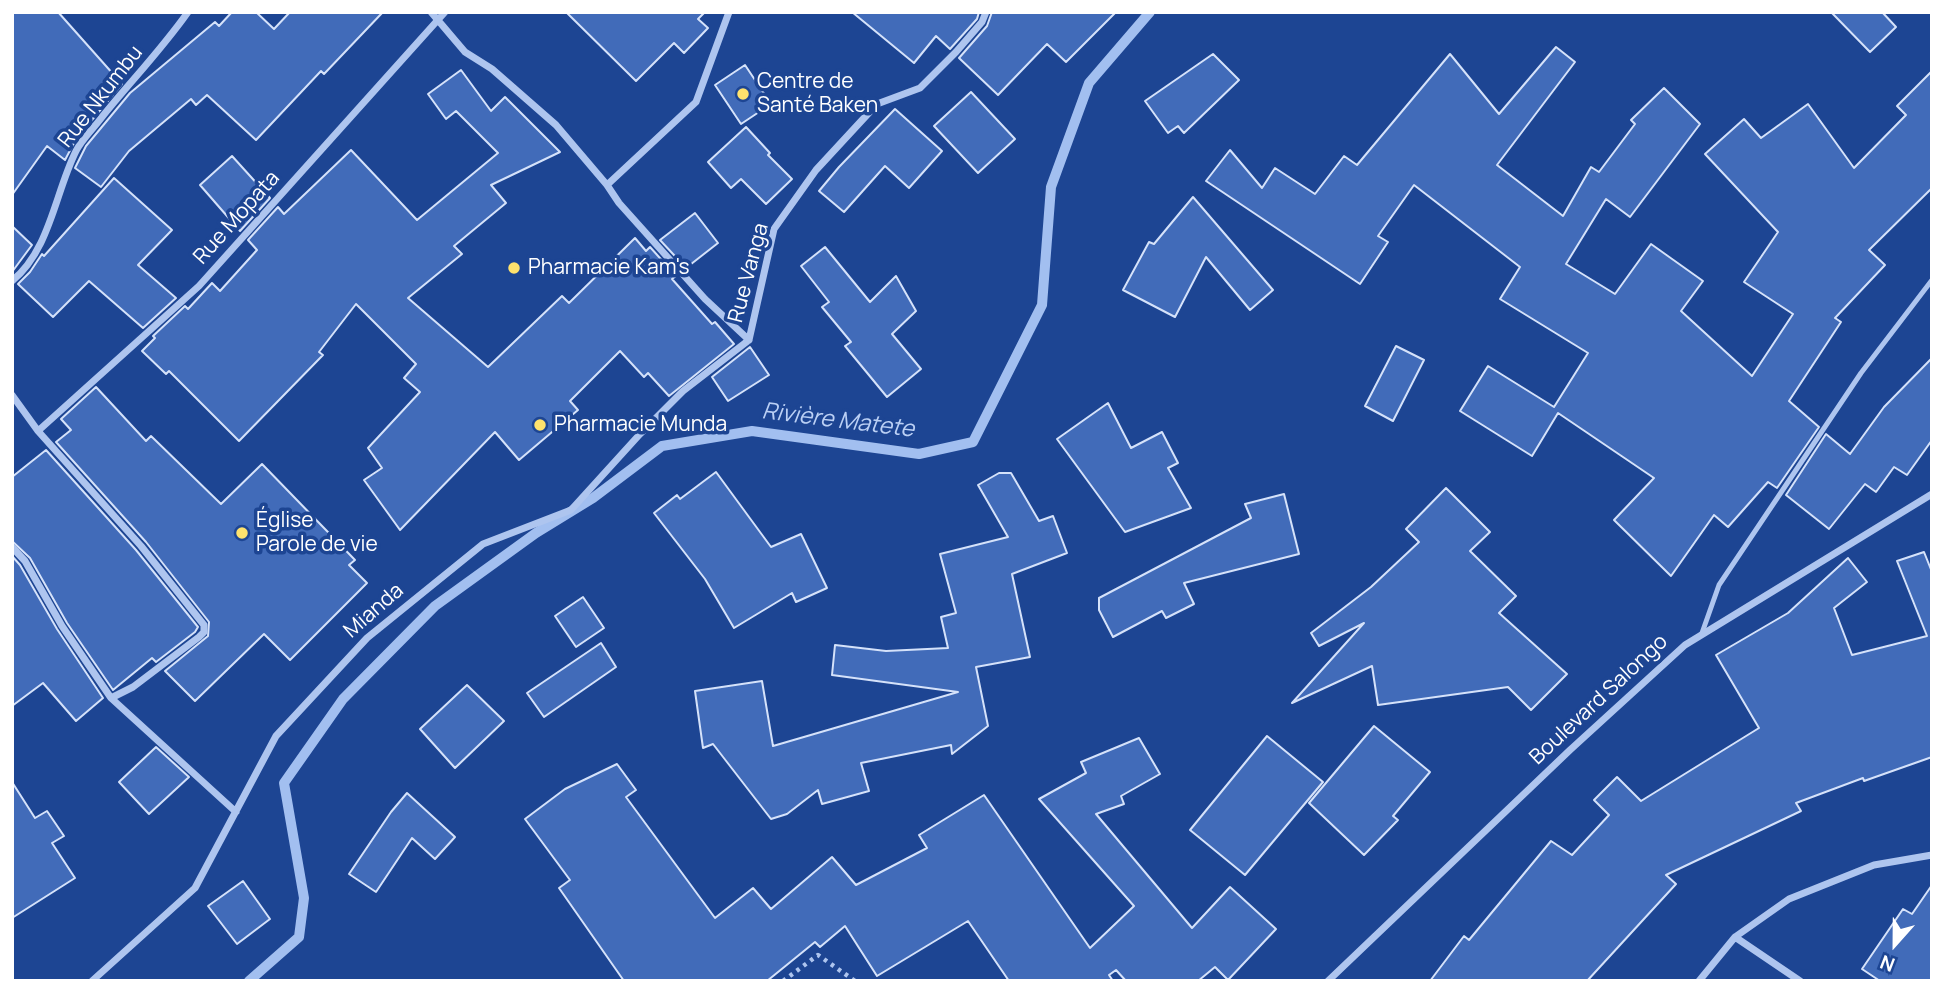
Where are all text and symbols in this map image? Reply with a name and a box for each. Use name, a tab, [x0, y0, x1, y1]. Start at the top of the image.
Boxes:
street label: Rue Nkumbu	[53, 41, 149, 153]
place label: Centre de Santé Baken	[757, 69, 878, 119]
marker: Centre de Santé Baken	[735, 86, 751, 102]
street label: Rue Mopata	[189, 166, 285, 270]
street label: Rue Vanga	[724, 220, 774, 326]
place label: Pharmacie Kam's	[528, 255, 689, 281]
marker: Pharmacie Kam's	[506, 260, 522, 276]
water label: Rivière Matete	[760, 398, 916, 444]
place label: Pharmacie Munda	[554, 412, 727, 438]
marker: Pharmacie Munda	[532, 417, 548, 433]
place label: Église Parole de vie	[256, 508, 378, 558]
marker: Église Parole de vie	[234, 525, 250, 541]
street label: Mianda	[339, 578, 409, 644]
street label: Boulevard Salongo	[1525, 630, 1673, 770]
north arrow	[1860, 909, 1930, 979]
text: N	[1876, 949, 1899, 978]

